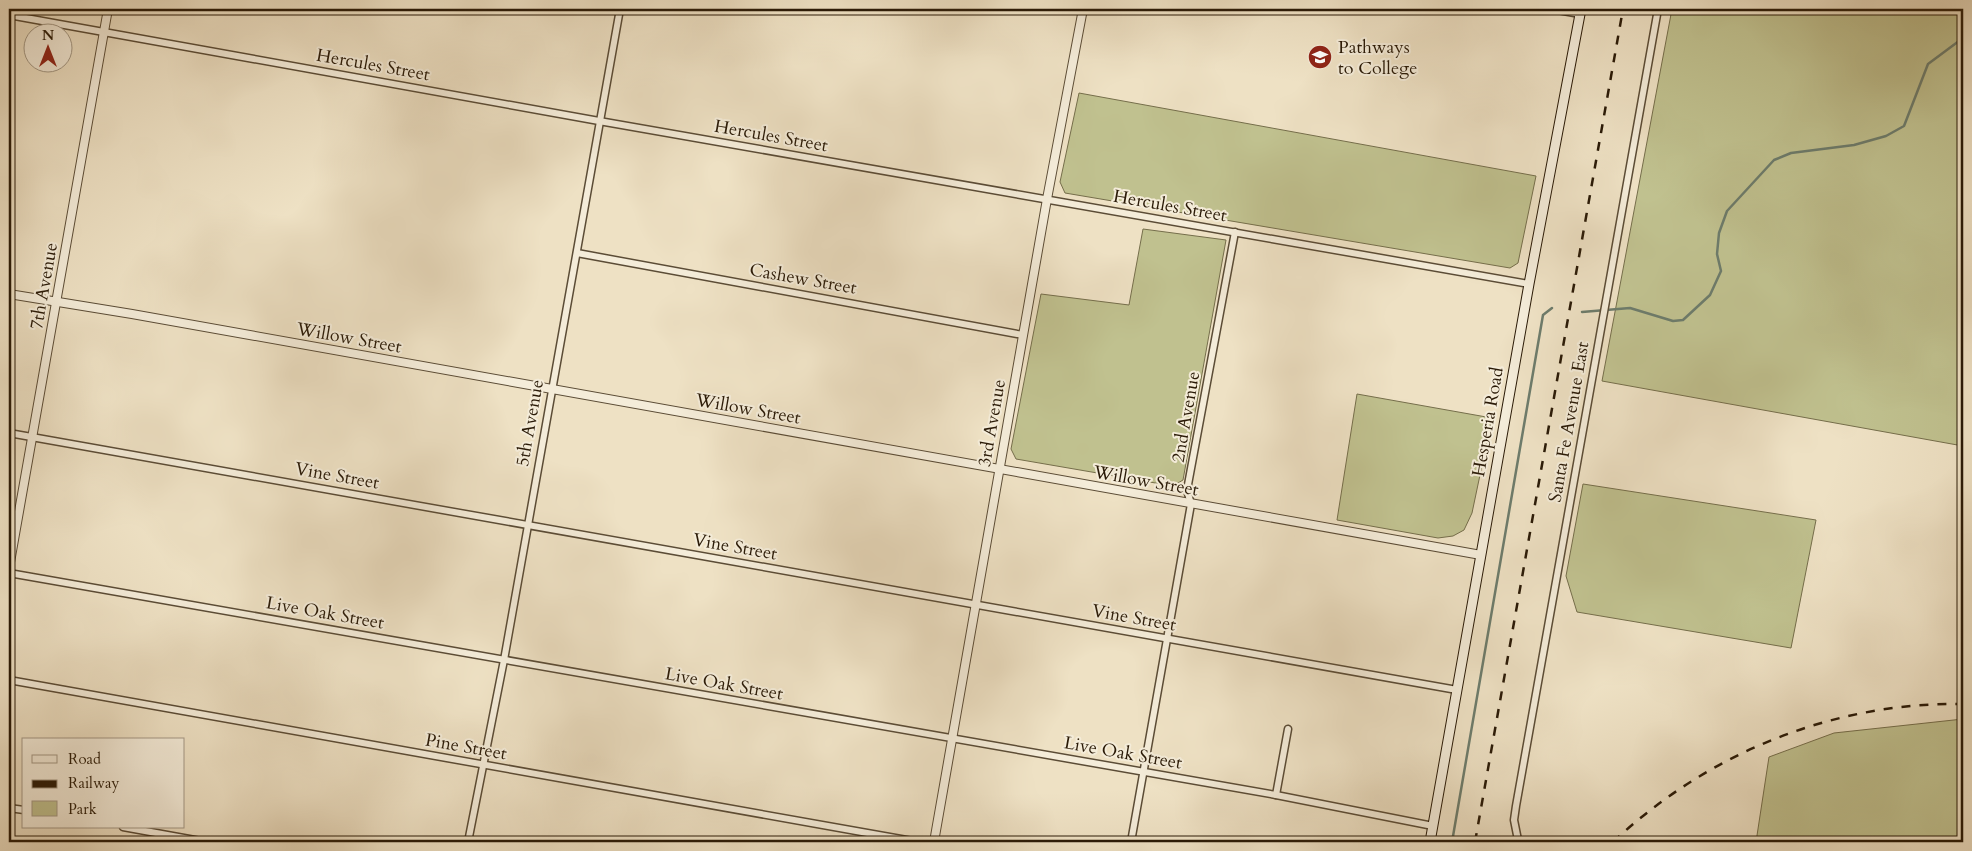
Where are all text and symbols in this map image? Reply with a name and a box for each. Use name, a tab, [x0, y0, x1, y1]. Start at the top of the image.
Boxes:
north arrow	[22, 22, 72, 72]
text: N	[42, 26, 54, 45]
place label: Pathways to College	[1338, 35, 1417, 81]
street label: Hercules Street	[314, 43, 432, 87]
school or university icon: Pathways to College	[1307, 44, 1333, 70]
street label: Hercules Street	[712, 114, 830, 158]
street label: Hercules Street	[1111, 184, 1229, 228]
street label: 7th Avenue	[24, 240, 64, 332]
street label: Cashew Street	[748, 257, 859, 301]
street label: Willow Street	[293, 316, 404, 360]
street label: Santa Fe Avenue East	[1543, 340, 1595, 504]
street label: Hesperia Road	[1466, 365, 1510, 479]
street label: 2nd Avenue	[1166, 369, 1206, 465]
street label: 5th Avenue	[510, 377, 550, 469]
street label: 3rd Avenue	[972, 377, 1012, 469]
street label: Willow Street	[692, 387, 803, 431]
street label: Vine Street	[293, 456, 381, 496]
street label: Willow Street	[1090, 459, 1201, 503]
street label: Vine Street	[691, 527, 779, 567]
street label: Live Oak Street	[264, 590, 386, 636]
street label: Vine Street	[1090, 598, 1178, 638]
street label: Live Oak Street	[663, 661, 785, 707]
street label: Pine Street	[423, 728, 509, 767]
street label: Live Oak Street	[1062, 730, 1184, 776]
legend	[22, 738, 185, 828]
text: Road	[68, 749, 101, 769]
text: Railway	[68, 773, 119, 793]
text: Park	[68, 799, 97, 819]

